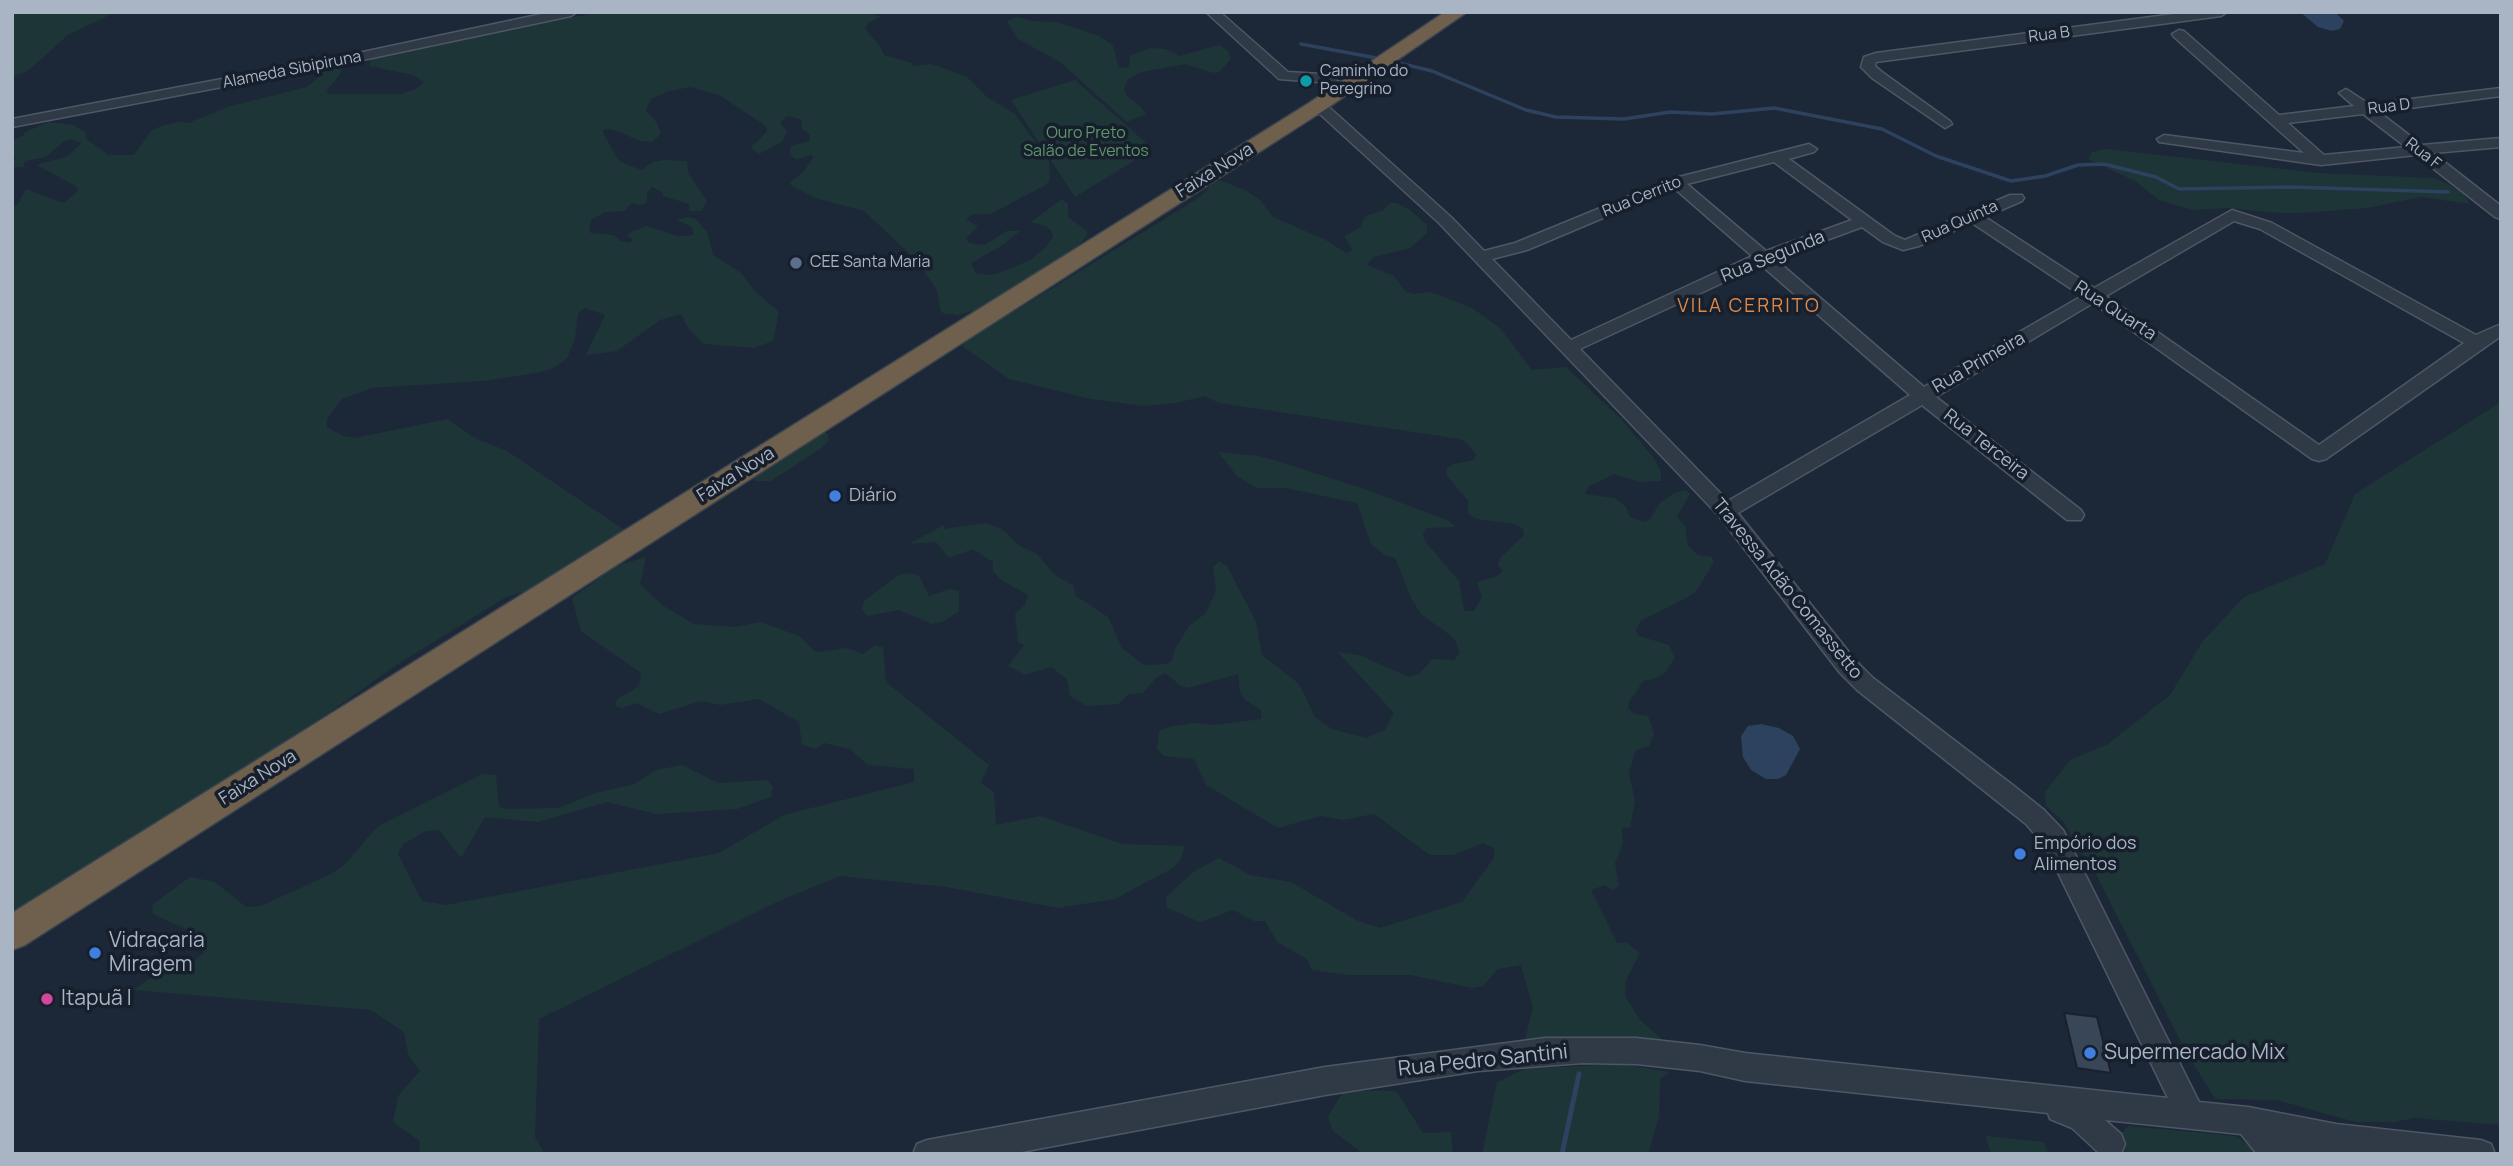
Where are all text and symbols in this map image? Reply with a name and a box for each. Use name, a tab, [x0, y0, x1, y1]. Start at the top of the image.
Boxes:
street label: Rua B	[2027, 23, 2071, 47]
street label: Alameda Sibipiruna	[221, 47, 363, 93]
place label: Caminho do Peregrino	[1320, 62, 1408, 100]
marker: Caminho do Peregrino	[1298, 73, 1314, 89]
street label: Rua D	[2367, 95, 2411, 119]
park label: Ouro Preto Salão de Eventos	[1023, 124, 1149, 162]
street label: Rua F	[2401, 134, 2445, 174]
street label: Faixa Nova	[1172, 139, 1258, 203]
street label: Rua Cerrito	[1600, 172, 1684, 222]
street label: Rua Quinta	[1919, 197, 2001, 247]
street label: Rua Segunda	[1718, 226, 1828, 288]
place label: CEE Santa Maria	[810, 253, 930, 273]
marker: CEE Santa Maria	[788, 255, 804, 271]
street label: Rua Quarta	[2070, 277, 2160, 345]
district label: VILA CERRITO	[1679, 296, 1819, 318]
street label: Rua Primeira	[1929, 328, 2029, 398]
street label: Rua Terceira	[1939, 405, 2033, 485]
street label: Faixa Nova	[693, 443, 779, 507]
place label: Diário	[849, 485, 897, 507]
marker: Diário	[827, 488, 843, 504]
street label: Travessa Adão Comassetto	[1708, 494, 1866, 684]
street label: Faixa Nova	[215, 746, 301, 810]
place label: Empório dos Alimentos	[2034, 833, 2136, 876]
marker: Empório dos Alimentos	[2012, 846, 2028, 862]
place label: Vidraçaria Miragem	[109, 928, 205, 978]
marker: Vidraçaria Miragem	[87, 945, 103, 961]
place label: Itapuã I	[61, 986, 132, 1012]
marker: Itapuã I	[39, 991, 55, 1007]
street label: Rua Pedro Santini	[1397, 1040, 1569, 1082]
place label: Supermercado Mix	[2104, 1040, 2285, 1066]
marker: Supermercado Mix	[2082, 1045, 2098, 1061]

